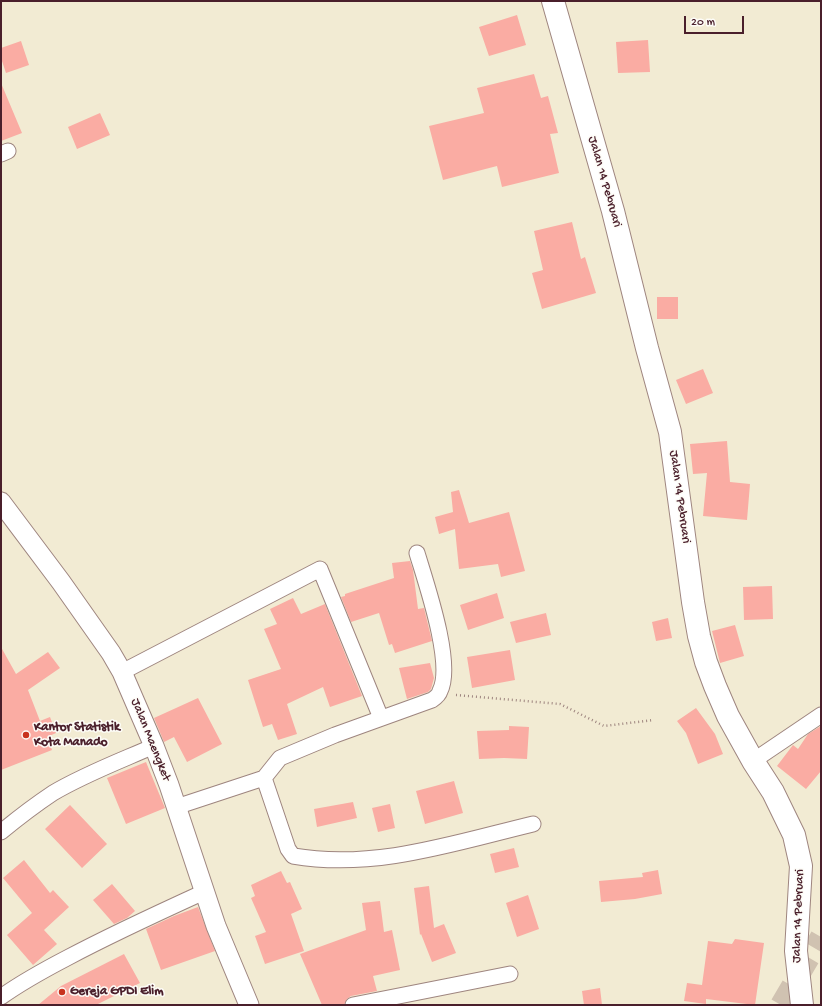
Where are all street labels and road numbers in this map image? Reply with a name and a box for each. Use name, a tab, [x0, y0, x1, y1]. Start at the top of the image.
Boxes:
street label: Jalan 14 Pebruari	[584, 135, 624, 229]
street label: Jalan 14 Pebruari	[665, 449, 693, 545]
street label: Jalan Maengket	[126, 696, 174, 784]
street label: Jalan 14 Pebruari	[790, 869, 808, 963]

